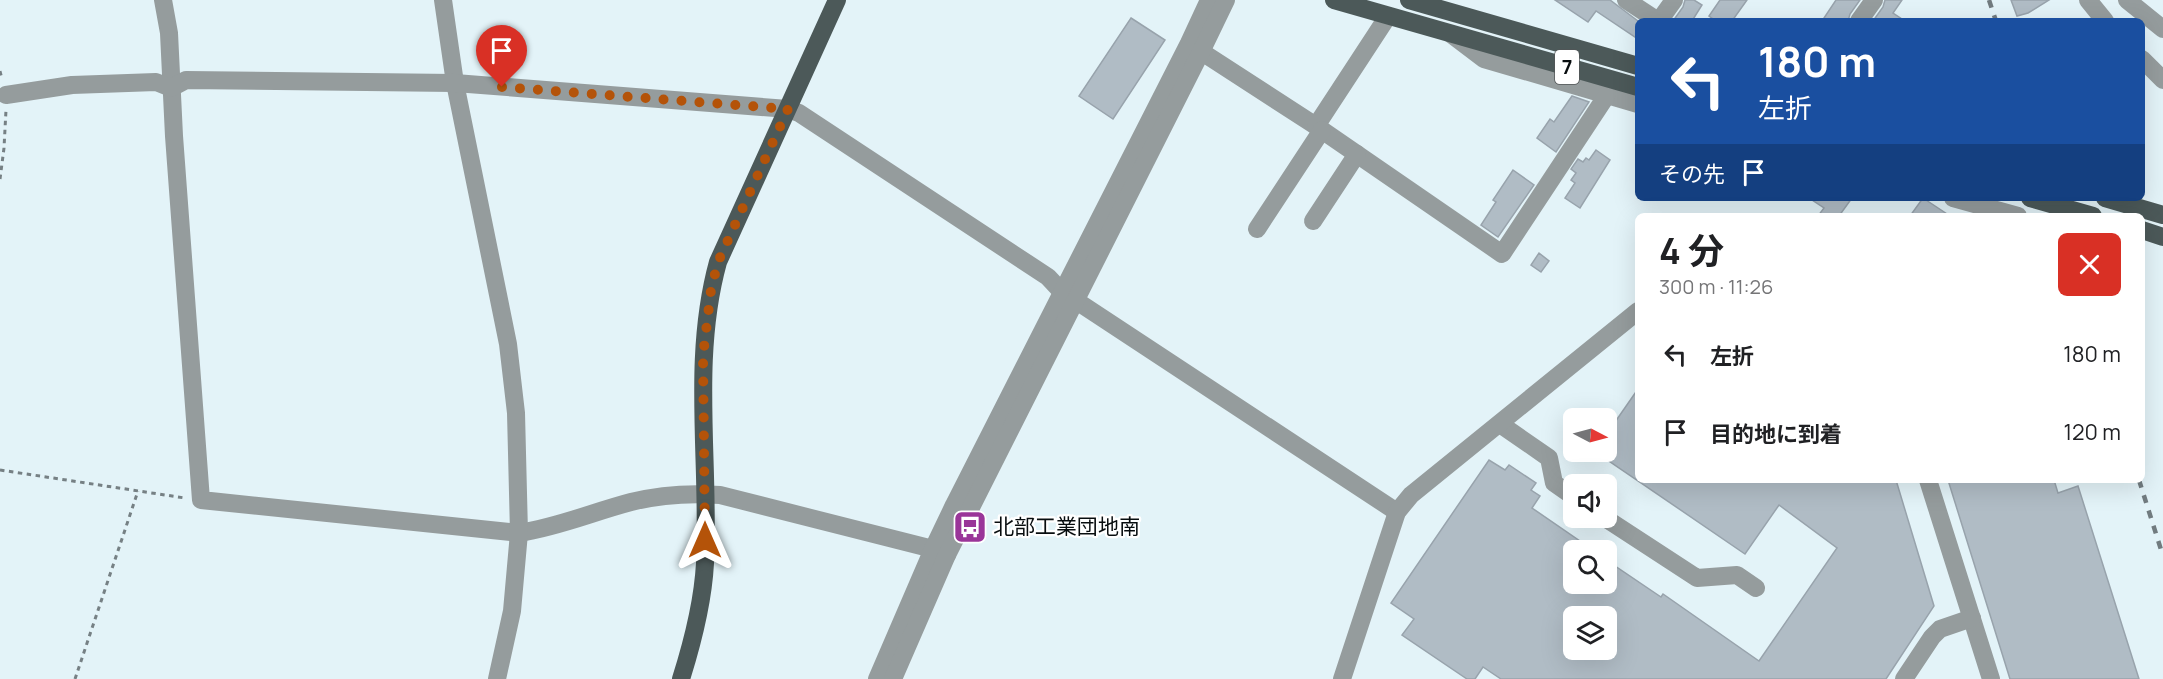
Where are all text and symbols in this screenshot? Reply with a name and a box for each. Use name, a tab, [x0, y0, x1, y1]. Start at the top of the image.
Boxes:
pin	[476, 25, 527, 87]
text: 180 m	[1758, 32, 1876, 90]
icon: arrive	[485, 34, 518, 67]
icon: left	[1659, 42, 1737, 120]
road number: 7	[1555, 50, 1579, 84]
text: 左折	[1758, 89, 1812, 126]
icon: arrive	[1737, 156, 1770, 189]
text: その先	[1659, 159, 1725, 189]
text: 4 分	[1659, 226, 1724, 275]
button: close	[2058, 233, 2121, 296]
text: 300 m · 11:26	[1659, 273, 1773, 300]
icon: left	[1659, 338, 1692, 371]
text: 180 m	[2063, 339, 2121, 369]
text: 左折	[1710, 341, 1754, 371]
north arrow	[1563, 408, 1617, 462]
map controls	[1563, 408, 1617, 660]
icon: arrive	[1659, 416, 1692, 449]
text: 120 m	[2063, 417, 2121, 447]
text: 目的地に到着	[1710, 419, 1842, 449]
button: sound	[1563, 474, 1617, 528]
position arrow	[673, 508, 737, 572]
bus stop icon: 北部工業団地南	[952, 509, 988, 545]
place label: 北部工業団地南	[993, 512, 1140, 540]
button: search	[1563, 540, 1617, 594]
button: layers	[1563, 606, 1617, 660]

